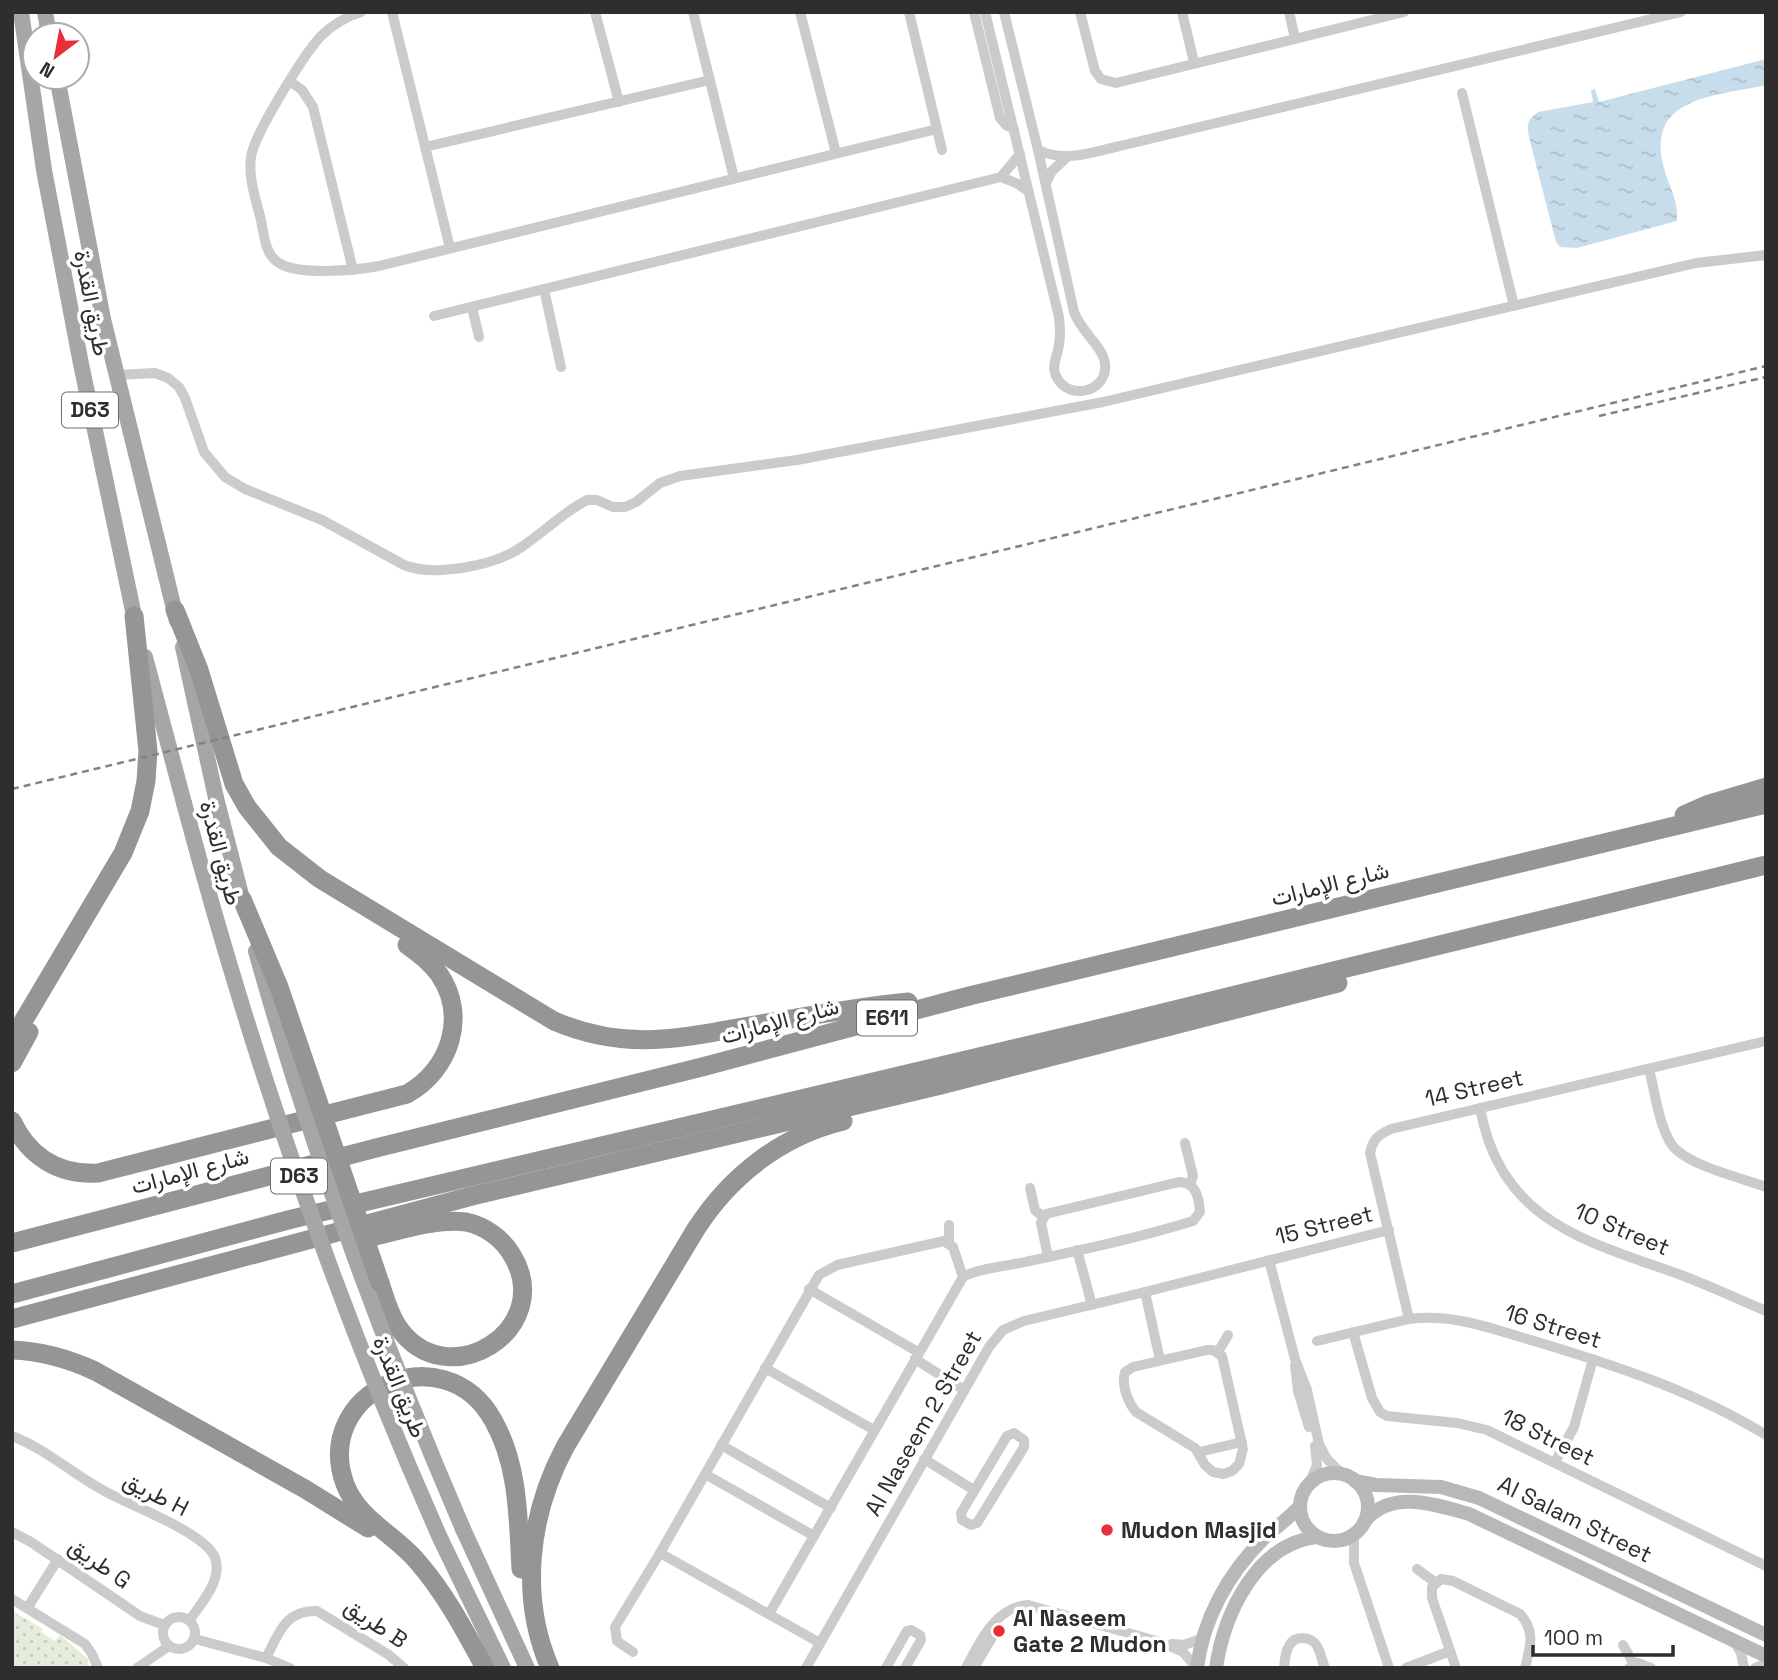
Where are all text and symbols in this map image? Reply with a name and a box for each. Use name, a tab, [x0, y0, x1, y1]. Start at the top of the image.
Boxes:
north arrow	[21, 21, 91, 91]
text: N	[35, 56, 59, 84]
street label: طريق القدرة	[67, 248, 117, 358]
road number: D63	[62, 392, 118, 428]
street label: طريق القدرة	[193, 797, 249, 909]
street label: شارع الإمارات	[1268, 855, 1392, 914]
street label: شارع الإمارات	[718, 991, 842, 1052]
road number: E611	[857, 1000, 917, 1036]
street label: 14 Street	[1422, 1062, 1526, 1114]
street label: شارع الإمارات	[128, 1141, 252, 1202]
road number: D63	[271, 1158, 327, 1194]
street label: 10 Street	[1570, 1196, 1674, 1262]
street label: 15 Street	[1272, 1198, 1376, 1252]
street label: 16 Street	[1501, 1297, 1605, 1355]
street label: Al Naseem 2 Street	[858, 1325, 988, 1521]
street label: طريق القدرة	[366, 1332, 434, 1442]
street label: 18 Street	[1496, 1402, 1600, 1472]
street label: طريق H	[118, 1465, 194, 1523]
street label: Al Salam Street	[1493, 1469, 1657, 1569]
place label: Mudon Masjid	[1121, 1515, 1277, 1545]
marker: Mudon Masjid	[1099, 1522, 1115, 1538]
street label: طريق G	[63, 1531, 137, 1595]
street label: طريق B	[339, 1591, 413, 1655]
place label: Al Naseem Gate 2 Mudon	[1013, 1603, 1167, 1659]
scale bar	[1533, 1614, 1673, 1658]
marker: Al Naseem Gate 2 Mudon	[991, 1623, 1007, 1639]
text: 100 m	[1544, 1624, 1603, 1651]

